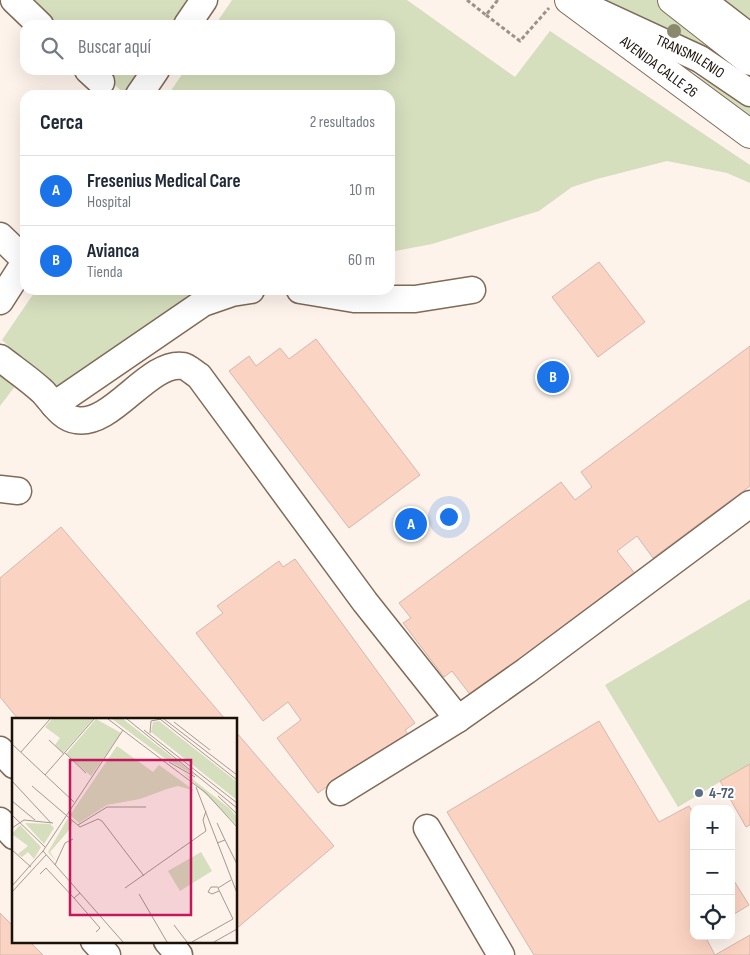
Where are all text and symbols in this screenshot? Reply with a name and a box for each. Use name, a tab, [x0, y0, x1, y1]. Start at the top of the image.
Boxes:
search box	[20, 20, 395, 75]
street label: AVENIDA CALLE 26	[615, 31, 701, 102]
street label: TRANSMILENIO	[653, 31, 728, 83]
icon: search	[38, 34, 66, 62]
text: Buscar aquí	[78, 36, 151, 59]
text: Cerca	[40, 110, 83, 135]
text: 2 resultados	[310, 113, 375, 132]
text: Fresenius Medical Care	[87, 170, 241, 193]
text: A	[52, 181, 60, 200]
text: 10 m	[349, 181, 375, 200]
text: Hospital	[87, 193, 131, 212]
text: Avianca	[87, 240, 139, 263]
text: B	[52, 251, 60, 270]
text: 60 m	[348, 251, 375, 270]
text: Tienda	[87, 263, 123, 282]
pin: B	[537, 358, 569, 396]
your location	[436, 504, 462, 530]
pin: A	[395, 505, 427, 543]
inset map	[12, 718, 238, 942]
place label: 4-72	[709, 784, 734, 803]
marker: 4-72	[693, 787, 705, 799]
map controls	[690, 805, 735, 940]
button: +	[690, 805, 735, 850]
button: −	[690, 850, 735, 895]
button: locate	[690, 895, 735, 940]

